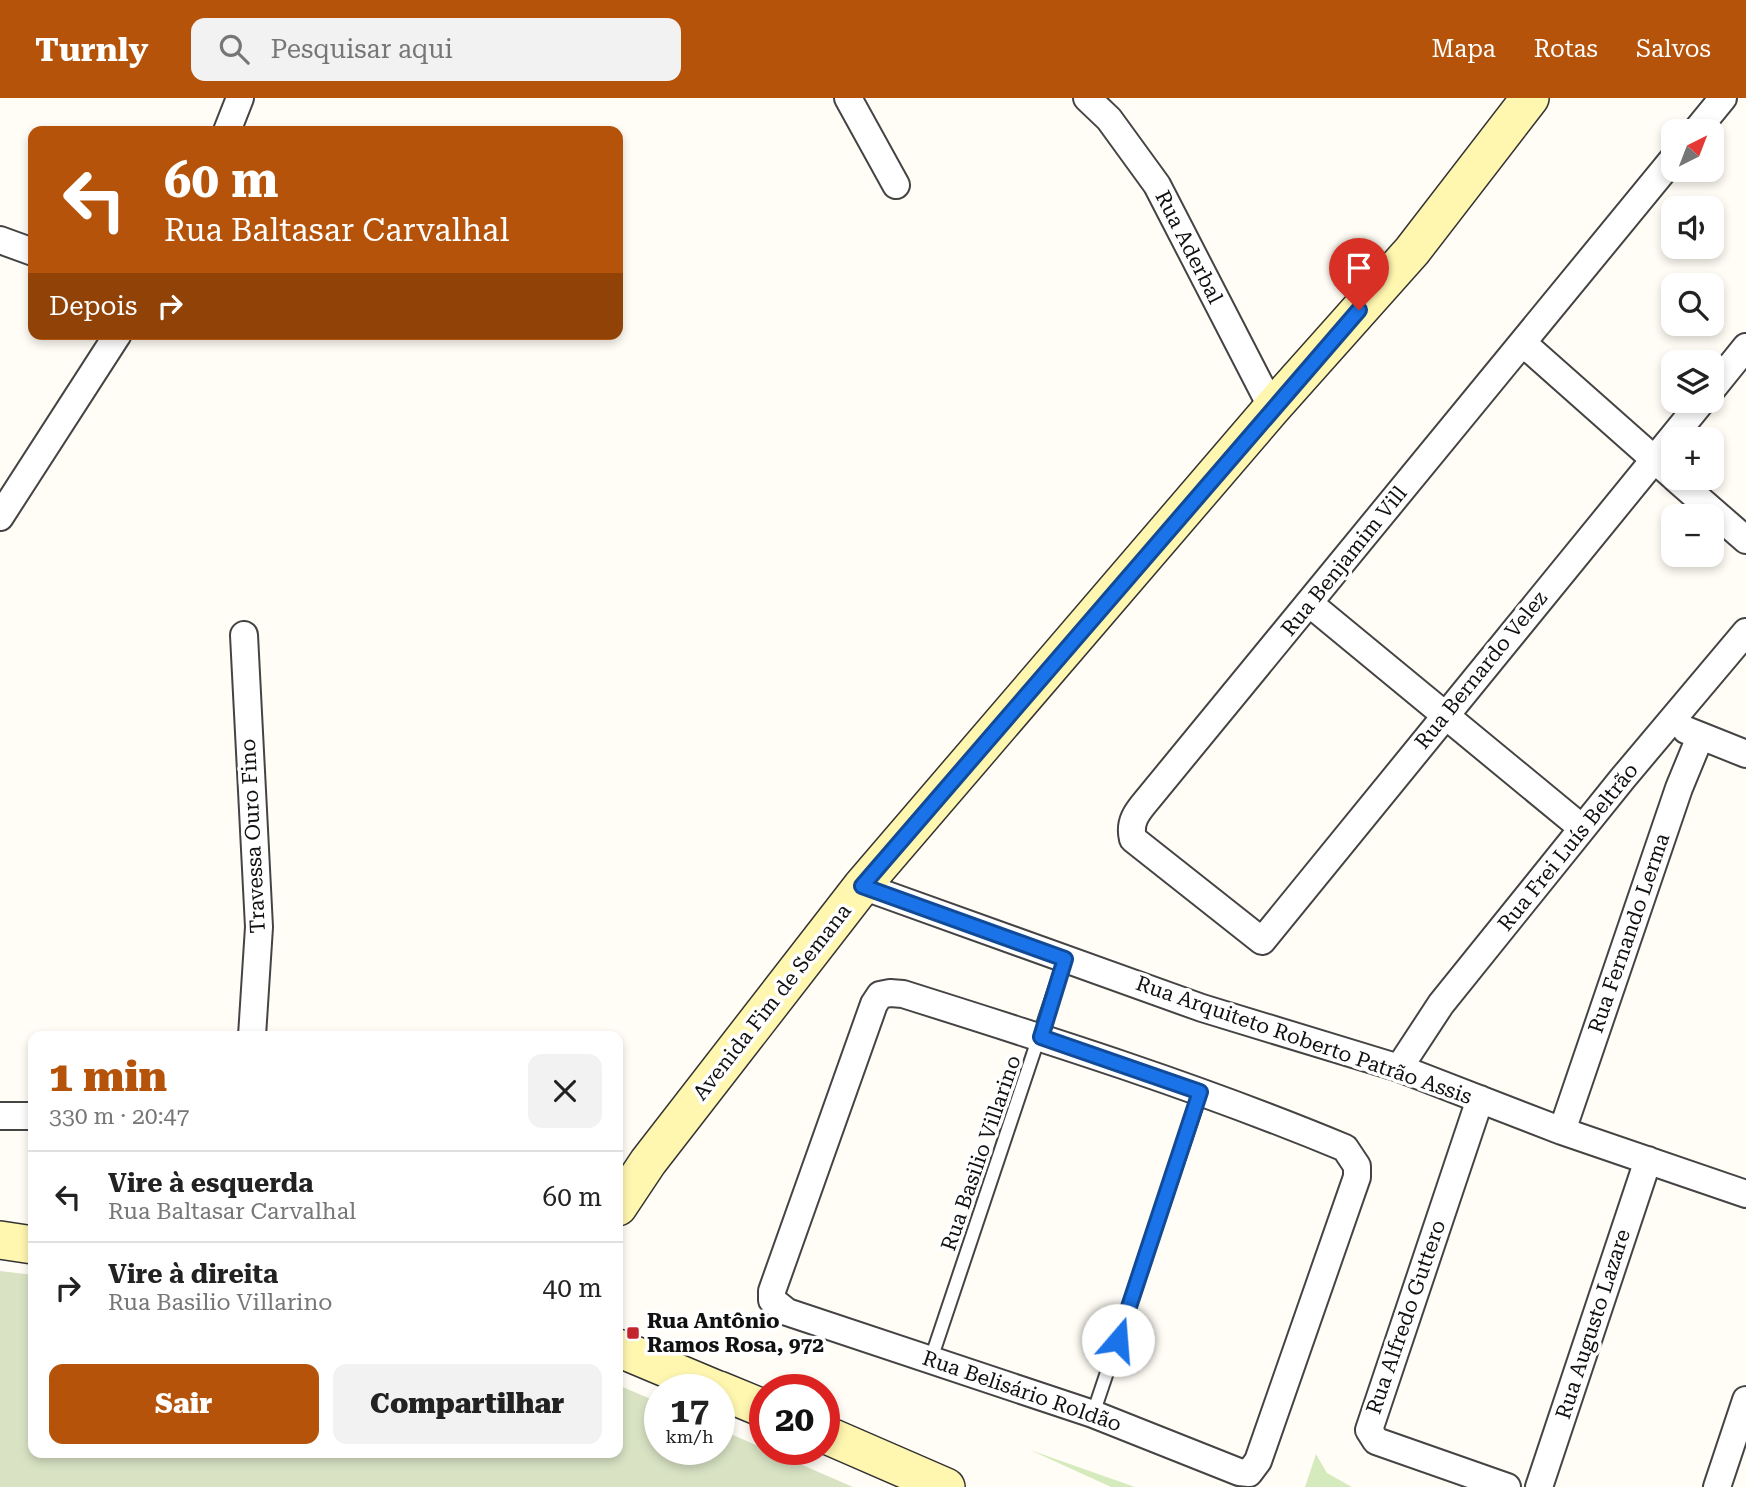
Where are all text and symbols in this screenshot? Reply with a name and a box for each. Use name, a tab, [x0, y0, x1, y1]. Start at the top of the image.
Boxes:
search box	[191, 18, 681, 81]
text: Turnly	[35, 30, 149, 69]
icon: search	[215, 30, 253, 68]
text: Pesquisar aqui	[271, 34, 453, 64]
text: Mapa	[1432, 35, 1496, 63]
text: Rotas	[1534, 35, 1598, 63]
text: Salvos	[1636, 35, 1711, 63]
north arrow	[1661, 119, 1724, 182]
map controls	[1661, 119, 1724, 567]
text: 60 m	[164, 152, 279, 209]
icon: left	[49, 154, 140, 245]
street label: Rua Aderbal	[1150, 187, 1228, 308]
button: sound	[1661, 196, 1724, 259]
text: Rua Baltasar Carvalhal	[164, 211, 509, 249]
pin	[1329, 238, 1389, 310]
icon: arrive	[1340, 249, 1378, 287]
button: search	[1661, 273, 1724, 336]
icon: right	[151, 287, 189, 325]
text: Depois	[49, 291, 137, 321]
button: layers	[1661, 350, 1724, 413]
button: +	[1661, 427, 1724, 490]
street label: Rua Benjamim Vill	[1276, 481, 1412, 641]
button: −	[1661, 504, 1724, 567]
street label: Rua Bernardo Velez	[1410, 586, 1552, 754]
street label: Travessa Ouro Fino	[236, 738, 270, 934]
street label: Rua Frei Luís Beltrão	[1493, 758, 1643, 936]
street label: Rua Fernando Lerma	[1584, 829, 1675, 1036]
street label: Avenida Fim de Semana	[688, 899, 856, 1105]
street label: Rua Arquiteto Roberto Patrão Assis	[1133, 971, 1475, 1109]
text: 1 min	[49, 1052, 167, 1101]
street label: Rua Basilio Villarino	[936, 1052, 1026, 1254]
button: close	[528, 1054, 602, 1128]
text: 330 m · 20:47	[49, 1103, 189, 1130]
text: Vire à esquerda	[108, 1168, 313, 1198]
icon: left	[49, 1178, 87, 1216]
text: 60 m	[543, 1182, 602, 1212]
text: Rua Baltasar Carvalhal	[108, 1198, 356, 1225]
street label: Rua Alfredo Guttero	[1361, 1217, 1451, 1417]
street label: Rua Augusto Lazare	[1551, 1226, 1635, 1422]
text: Vire à direita	[108, 1259, 278, 1289]
icon: right	[49, 1269, 87, 1307]
text: 40 m	[543, 1273, 602, 1303]
text: Rua Basilio Villarino	[108, 1289, 332, 1316]
position arrow	[1081, 1303, 1155, 1377]
place label: Rua Antônio Ramos Rosa, 972	[647, 1309, 824, 1357]
marker: Rua Antônio Ramos Rosa, 972	[625, 1325, 641, 1341]
street label: Rua Belisário Roldão	[919, 1346, 1125, 1436]
button: Sair	[49, 1364, 319, 1444]
button: Compartilhar	[333, 1364, 602, 1444]
speed limit sign: 20	[749, 1374, 840, 1465]
text: 17	[670, 1390, 709, 1431]
text: km/h	[665, 1426, 714, 1447]

